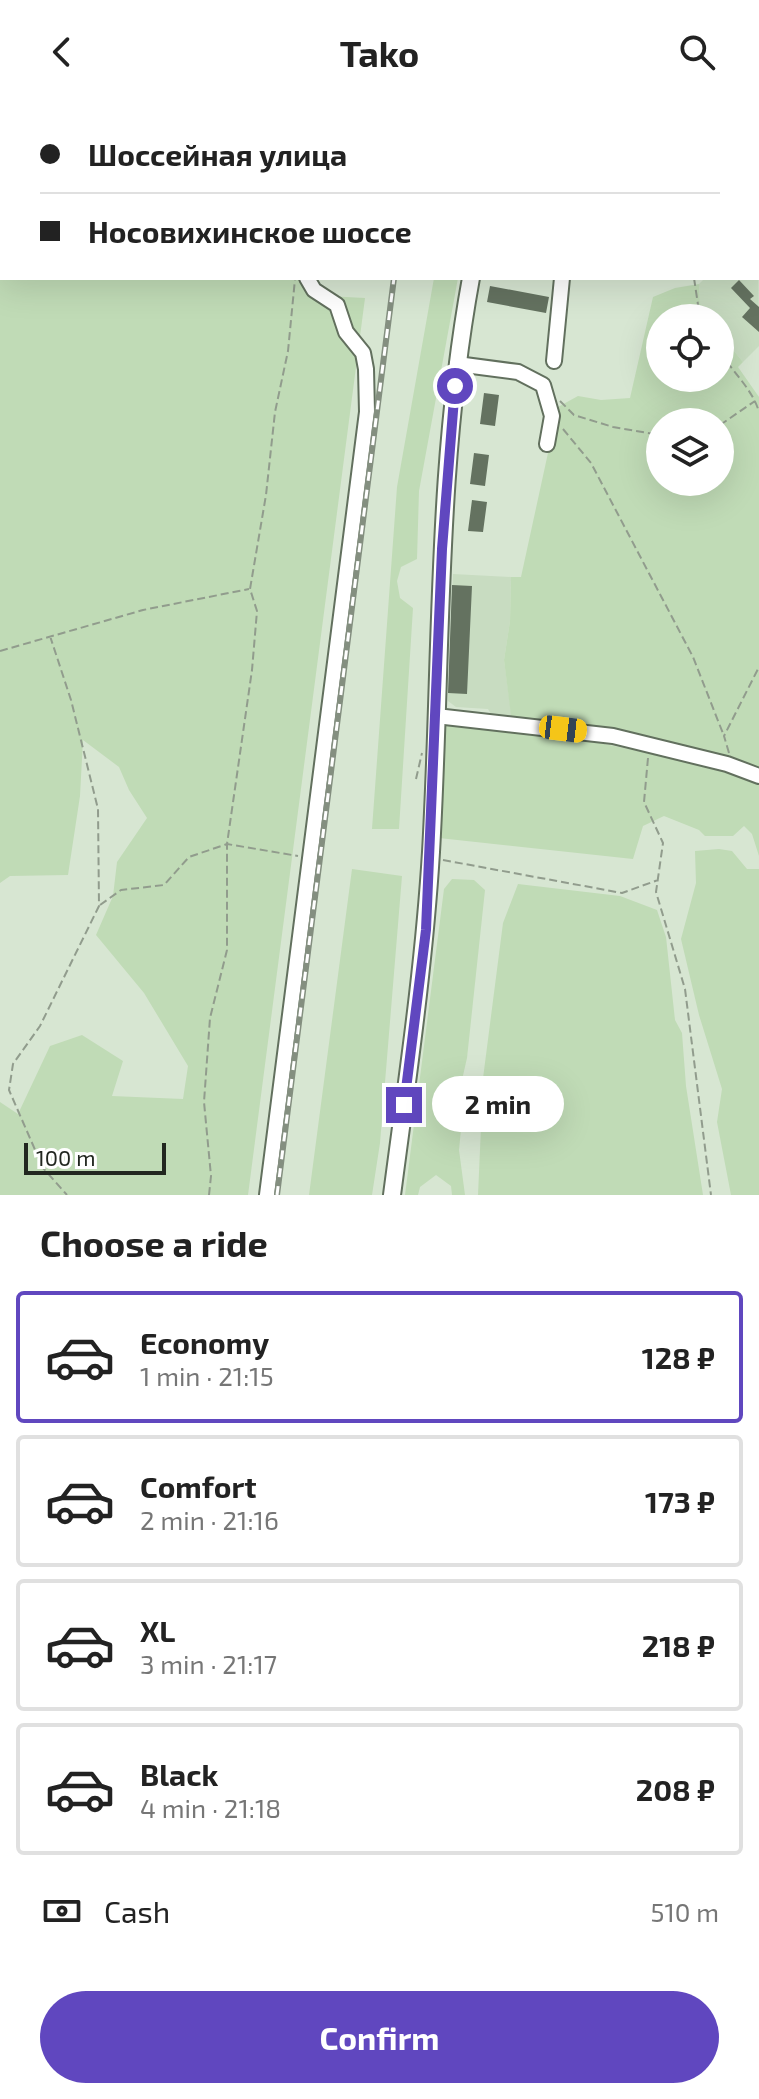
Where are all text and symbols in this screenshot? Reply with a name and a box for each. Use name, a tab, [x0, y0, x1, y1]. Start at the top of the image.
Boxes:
icon: back	[40, 30, 84, 74]
icon: search	[675, 30, 719, 74]
text: Tako	[340, 31, 419, 74]
text: Шоссейная улица	[88, 136, 347, 172]
text: Носовихинское шоссе	[88, 213, 412, 249]
map controls	[646, 304, 734, 496]
button: locate	[646, 304, 734, 392]
route start	[437, 368, 473, 404]
button: layers	[646, 408, 734, 496]
car	[538, 714, 588, 744]
callout: 2 min	[432, 1077, 564, 1133]
route end	[386, 1087, 422, 1123]
text: 2 min	[465, 1088, 531, 1119]
scale bar	[24, 1139, 166, 1175]
text: 100 m	[36, 1144, 95, 1170]
text: Choose a ride	[40, 1221, 268, 1264]
icon: car	[44, 1321, 116, 1393]
text: Economy	[140, 1324, 269, 1360]
text: 128 ₽	[642, 1339, 715, 1375]
text: 1 min · 21:15	[140, 1360, 274, 1391]
icon: car	[44, 1465, 116, 1537]
text: Comfort	[140, 1468, 257, 1504]
text: 173 ₽	[645, 1483, 715, 1519]
text: 2 min · 21:16	[140, 1504, 279, 1535]
icon: car	[44, 1609, 116, 1681]
text: XL	[140, 1612, 175, 1648]
text: 218 ₽	[642, 1627, 715, 1663]
text: 3 min · 21:17	[140, 1648, 277, 1679]
icon: car	[44, 1753, 116, 1825]
text: Black	[140, 1756, 218, 1792]
text: 208 ₽	[636, 1771, 715, 1807]
text: 4 min · 21:18	[140, 1792, 281, 1823]
icon: cash	[40, 1889, 84, 1933]
text: Cash	[104, 1893, 170, 1929]
text: 510 m	[650, 1896, 719, 1927]
button: Confirm	[40, 1991, 719, 2083]

